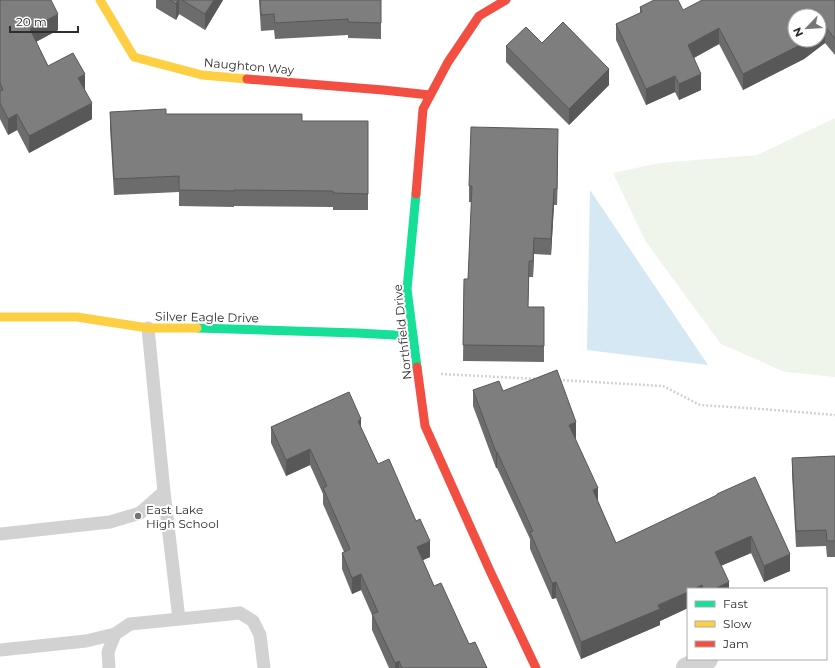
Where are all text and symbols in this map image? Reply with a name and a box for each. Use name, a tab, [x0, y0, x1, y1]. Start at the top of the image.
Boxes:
scale bar	[10, 8, 78, 34]
north arrow	[787, 8, 827, 48]
text: 20 m	[16, 14, 47, 29]
text: N	[790, 25, 806, 39]
street label: Naughton Way	[203, 55, 295, 77]
street label: Northfield Drive	[390, 284, 414, 380]
street label: Silver Eagle Drive	[155, 309, 259, 325]
place label: East Lake High School	[146, 502, 219, 531]
marker: East Lake High School	[133, 511, 143, 521]
legend	[687, 588, 827, 660]
text: Fast	[723, 596, 748, 611]
text: Slow	[723, 616, 752, 631]
text: Jam	[722, 636, 749, 651]

